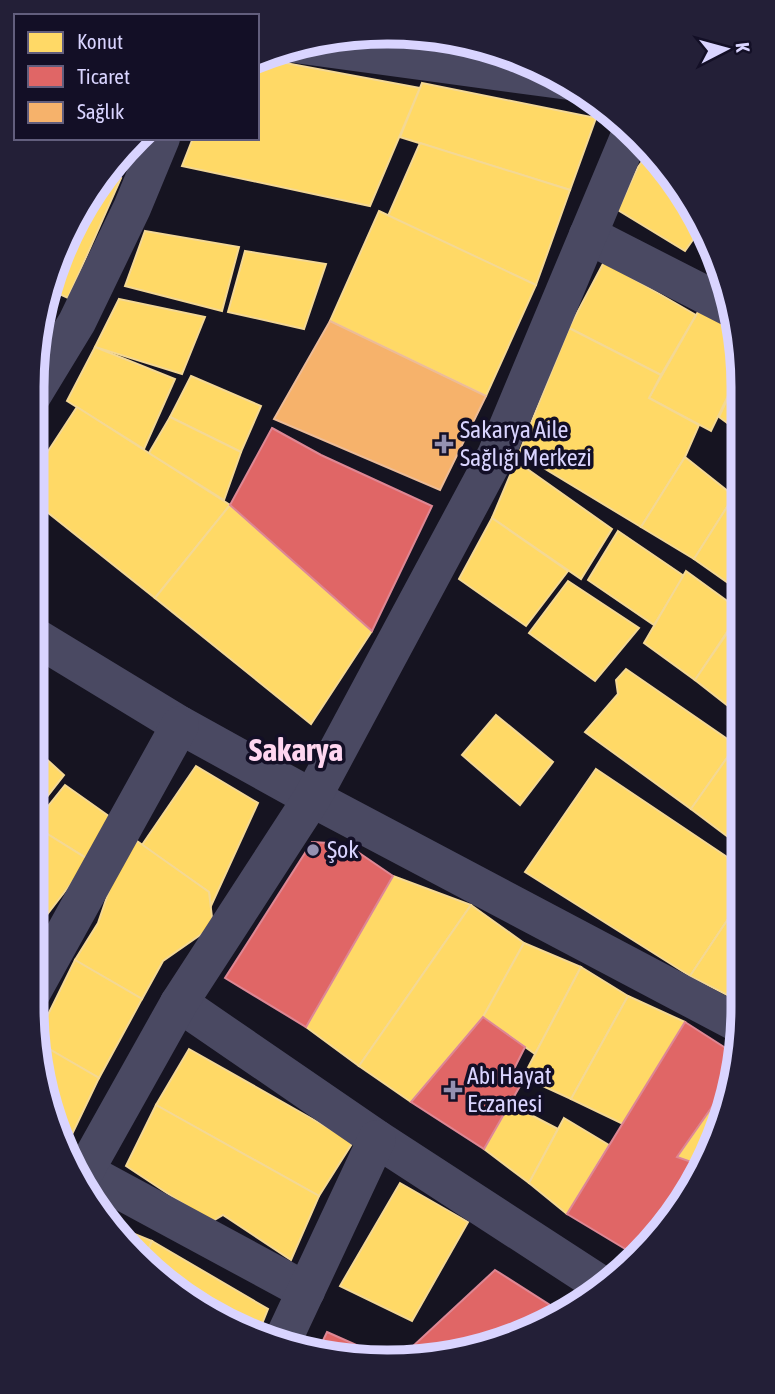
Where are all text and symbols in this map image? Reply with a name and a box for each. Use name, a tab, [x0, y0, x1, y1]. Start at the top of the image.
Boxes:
legend	[14, 14, 259, 140]
north arrow	[691, 14, 761, 84]
text: Konut	[77, 29, 123, 53]
text: K	[731, 41, 754, 54]
text: Ticaret	[77, 64, 130, 88]
text: Sağlık	[77, 99, 124, 123]
place label: Sakarya Aile Sağlığı Merkezi	[460, 416, 592, 471]
marker: Sakarya Aile Sağlığı Merkezi	[434, 434, 454, 454]
district label: Sakarya	[249, 731, 343, 768]
place label: Şok	[327, 836, 359, 863]
marker: Şok	[305, 842, 321, 858]
place label: Abı Hayat Eczanesi	[467, 1062, 552, 1117]
marker: Abı Hayat Eczanesi	[445, 1082, 461, 1098]

